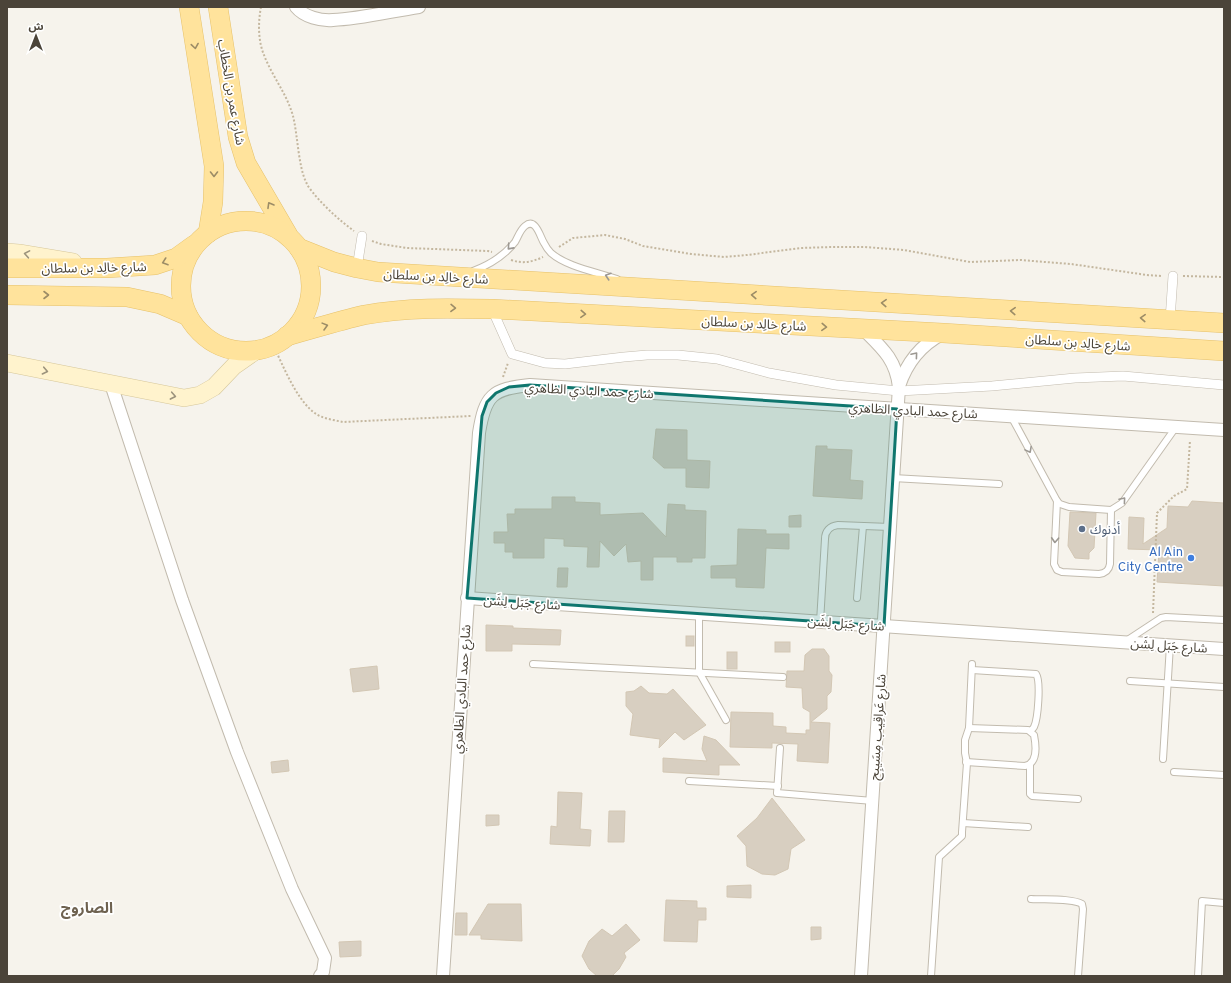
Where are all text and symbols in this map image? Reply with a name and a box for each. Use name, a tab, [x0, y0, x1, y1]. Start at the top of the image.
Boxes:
north arrow	[16, 16, 56, 56]
text: ش	[28, 20, 44, 34]
street label: شارع عمر بن الخطاب	[212, 38, 247, 147]
one-way arrow	[190, 42, 199, 49]
one-way arrow	[210, 171, 218, 177]
one-way arrow	[267, 202, 274, 209]
one-way arrow	[508, 242, 515, 250]
one-way arrow	[24, 250, 30, 259]
one-way arrow	[162, 257, 169, 266]
street label: شارع خالِد بن سلطان	[41, 260, 147, 279]
street label: شارع خالِد بن سلطان	[383, 267, 489, 290]
one-way arrow	[604, 272, 611, 281]
one-way arrow	[43, 291, 49, 299]
one-way arrow	[751, 291, 757, 299]
one-way arrow	[881, 298, 887, 307]
one-way arrow	[450, 304, 456, 312]
one-way arrow	[1010, 306, 1016, 315]
one-way arrow	[580, 309, 586, 318]
street label: شارع خالِد بن سلطان	[701, 314, 807, 337]
one-way arrow	[1140, 314, 1146, 323]
one-way arrow	[321, 322, 328, 331]
one-way arrow	[821, 322, 827, 331]
street label: شارع خالِد بن سلطان	[1025, 332, 1131, 357]
one-way arrow	[911, 352, 918, 360]
one-way arrow	[42, 366, 48, 374]
street label: شارع حمد البادي الظاهري	[524, 381, 654, 404]
one-way arrow	[169, 392, 176, 400]
street label: شارع حمد البادي الظاهري	[848, 401, 978, 424]
one-way arrow	[1025, 446, 1032, 453]
one-way arrow	[1119, 497, 1126, 505]
place label: أدنوك	[1090, 521, 1120, 539]
marker: أدنوك	[1077, 524, 1087, 534]
one-way arrow	[1050, 537, 1059, 543]
place label: Al Ain City Centre	[1118, 545, 1183, 576]
marker: Al Ain City Centre	[1186, 553, 1196, 563]
street label: شارع جَبَل لِشَن	[483, 592, 561, 616]
street label: شارع جَبَل لِشَن	[807, 613, 885, 637]
street label: شارع حمد البادي الظاهري	[451, 624, 477, 754]
street label: شارع جَبَل لِشَن	[1130, 635, 1208, 659]
street label: شارع عَراقِيب مِسَيبِح	[867, 674, 892, 781]
district label: الصاروج	[61, 900, 113, 919]

